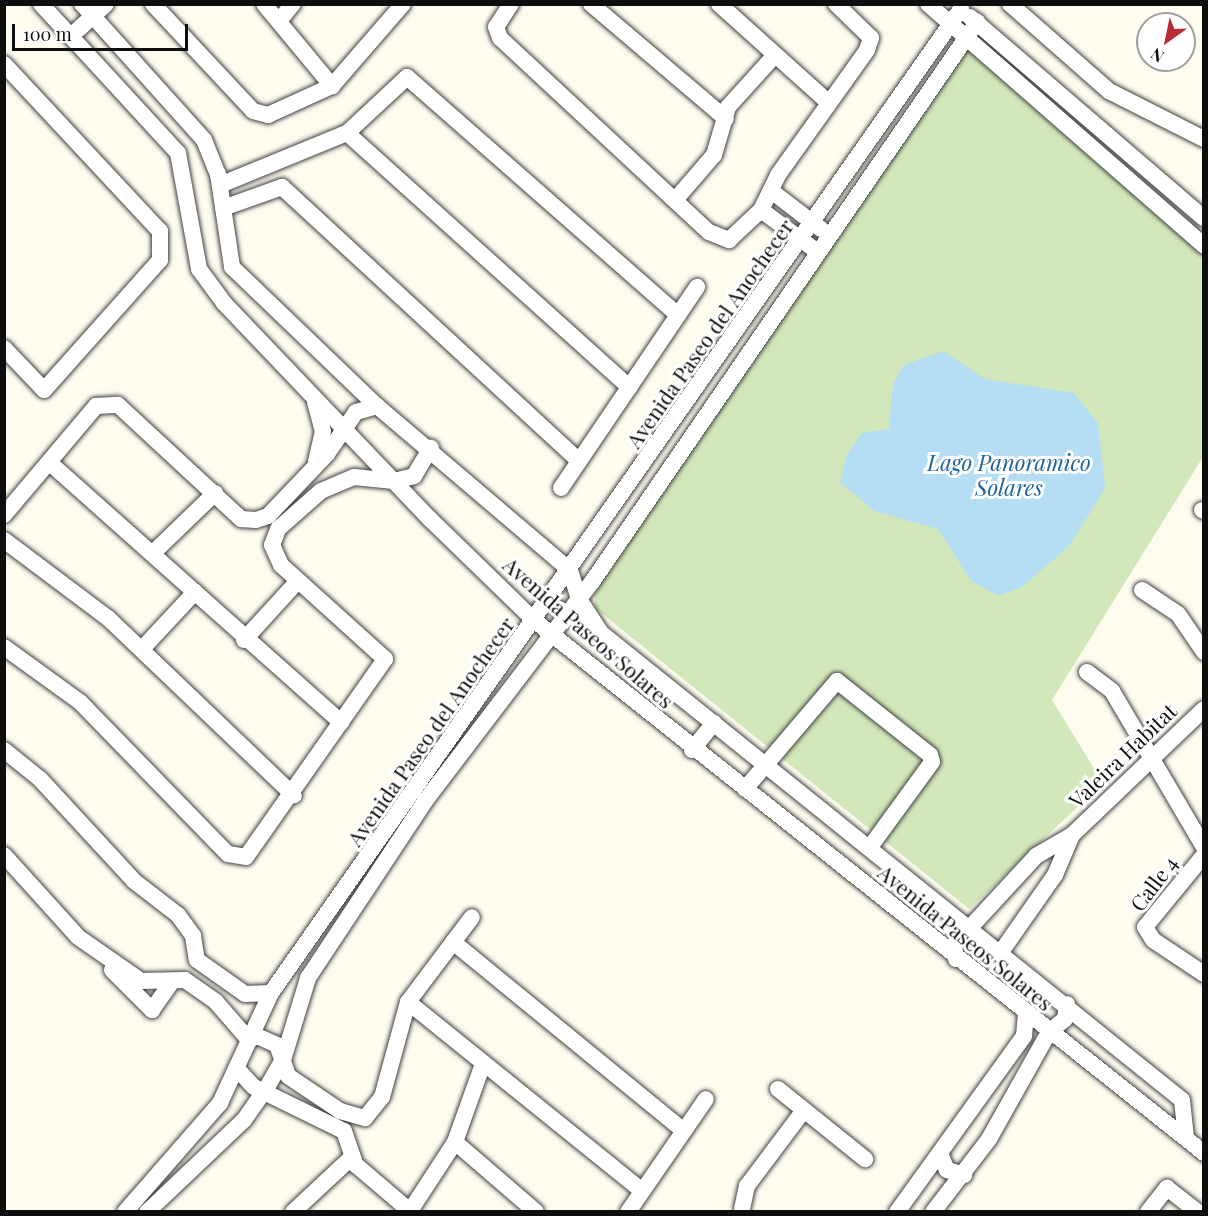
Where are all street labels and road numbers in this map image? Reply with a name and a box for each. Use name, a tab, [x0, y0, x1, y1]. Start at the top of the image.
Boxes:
street label: Avenida Paseo del Anochecer	[620, 213, 798, 453]
street label: Avenida Paseos Solares	[499, 551, 679, 713]
street label: Avenida Paseo del Anochecer	[341, 611, 519, 851]
street label: Valeira Habitat	[1063, 697, 1181, 813]
street label: Calle 4	[1124, 850, 1182, 916]
street label: Avenida Paseos Solares	[874, 859, 1058, 1015]

